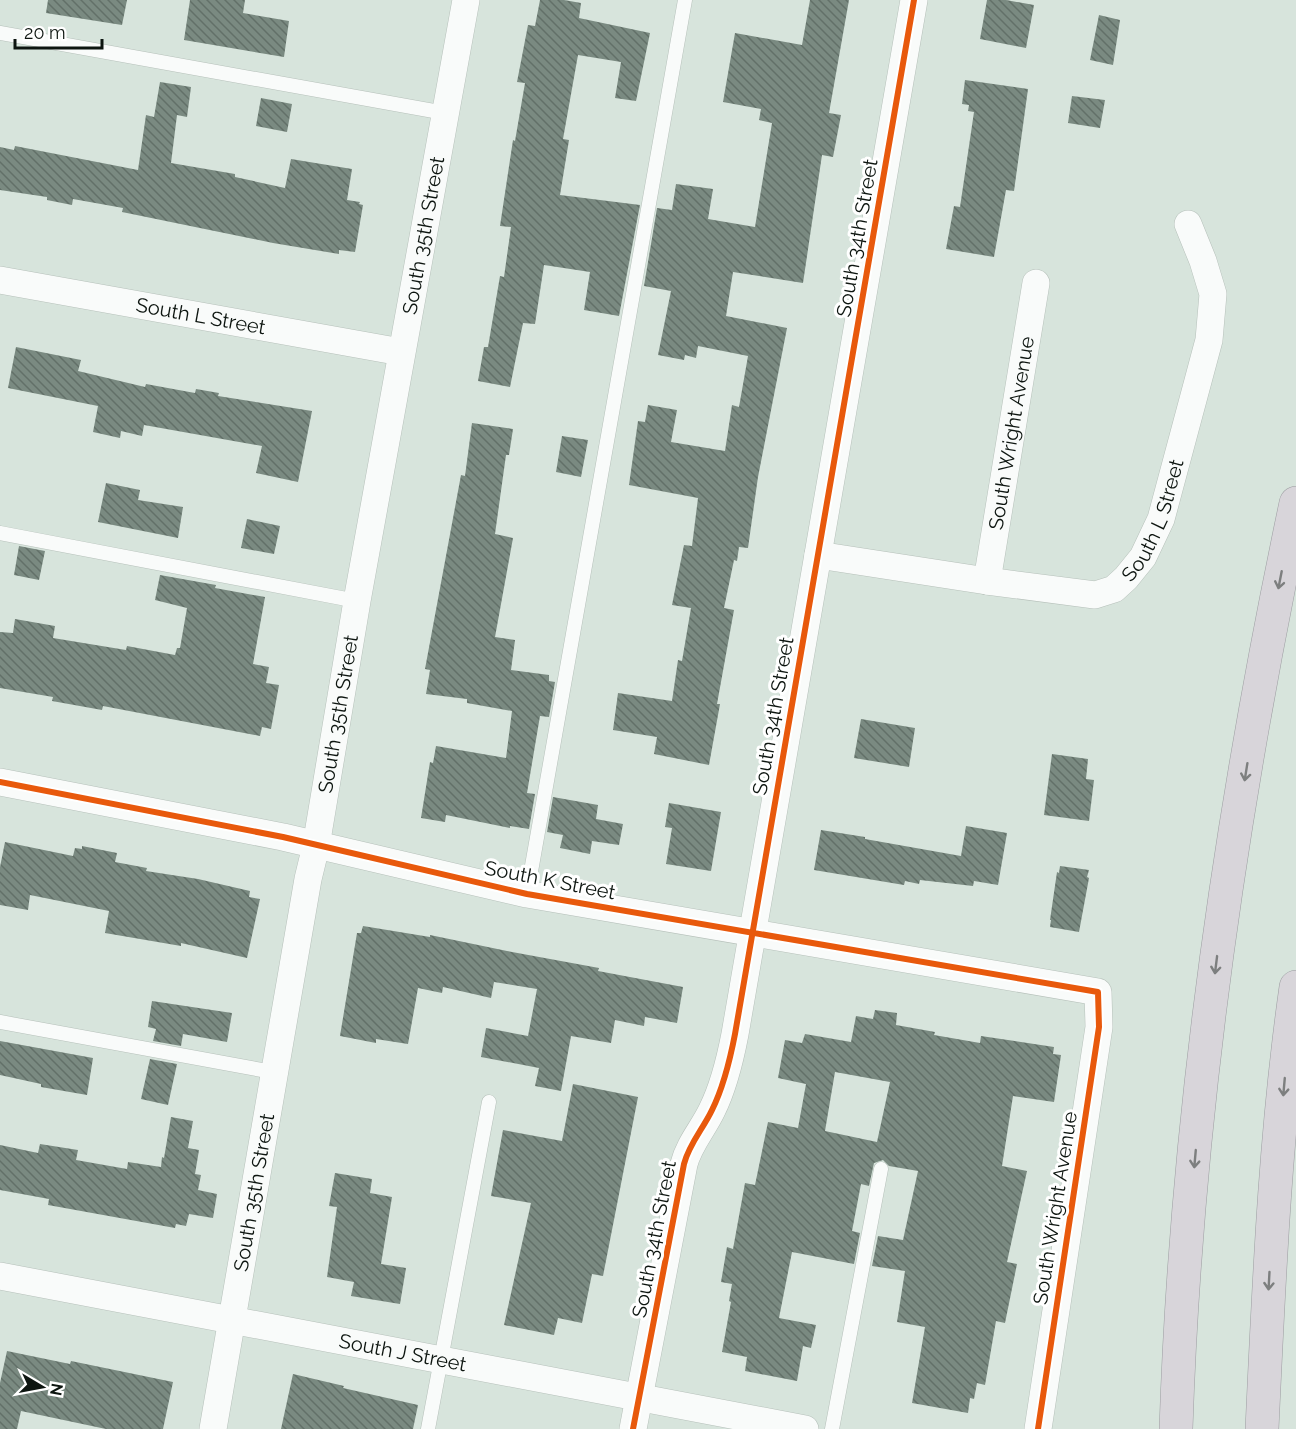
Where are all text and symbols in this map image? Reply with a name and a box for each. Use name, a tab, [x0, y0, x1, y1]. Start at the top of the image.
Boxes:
scale bar	[15, 12, 102, 50]
text: 20 m	[24, 22, 66, 43]
street label: South 35th Street	[397, 154, 449, 316]
street label: South 34th Street	[831, 157, 883, 319]
street label: South L Street	[134, 293, 268, 339]
street label: South Wright Avenue	[984, 334, 1039, 531]
street label: South L Street	[1116, 456, 1189, 586]
one-way arrow	[1274, 570, 1285, 590]
street label: South 35th Street	[313, 633, 363, 795]
street label: South 34th Street	[747, 635, 799, 797]
one-way arrow	[1240, 762, 1251, 782]
street label: South K Street	[483, 856, 618, 904]
one-way arrow	[1211, 955, 1222, 975]
one-way arrow	[1278, 1076, 1289, 1096]
street label: South Wright Avenue	[1028, 1109, 1082, 1306]
street label: South 35th Street	[228, 1111, 279, 1273]
one-way arrow	[1189, 1148, 1200, 1168]
street label: South 34th Street	[627, 1158, 681, 1320]
one-way arrow	[1264, 1271, 1275, 1291]
street label: South J Street	[337, 1329, 469, 1376]
north arrow	[12, 1357, 72, 1417]
text: N	[46, 1382, 67, 1397]

